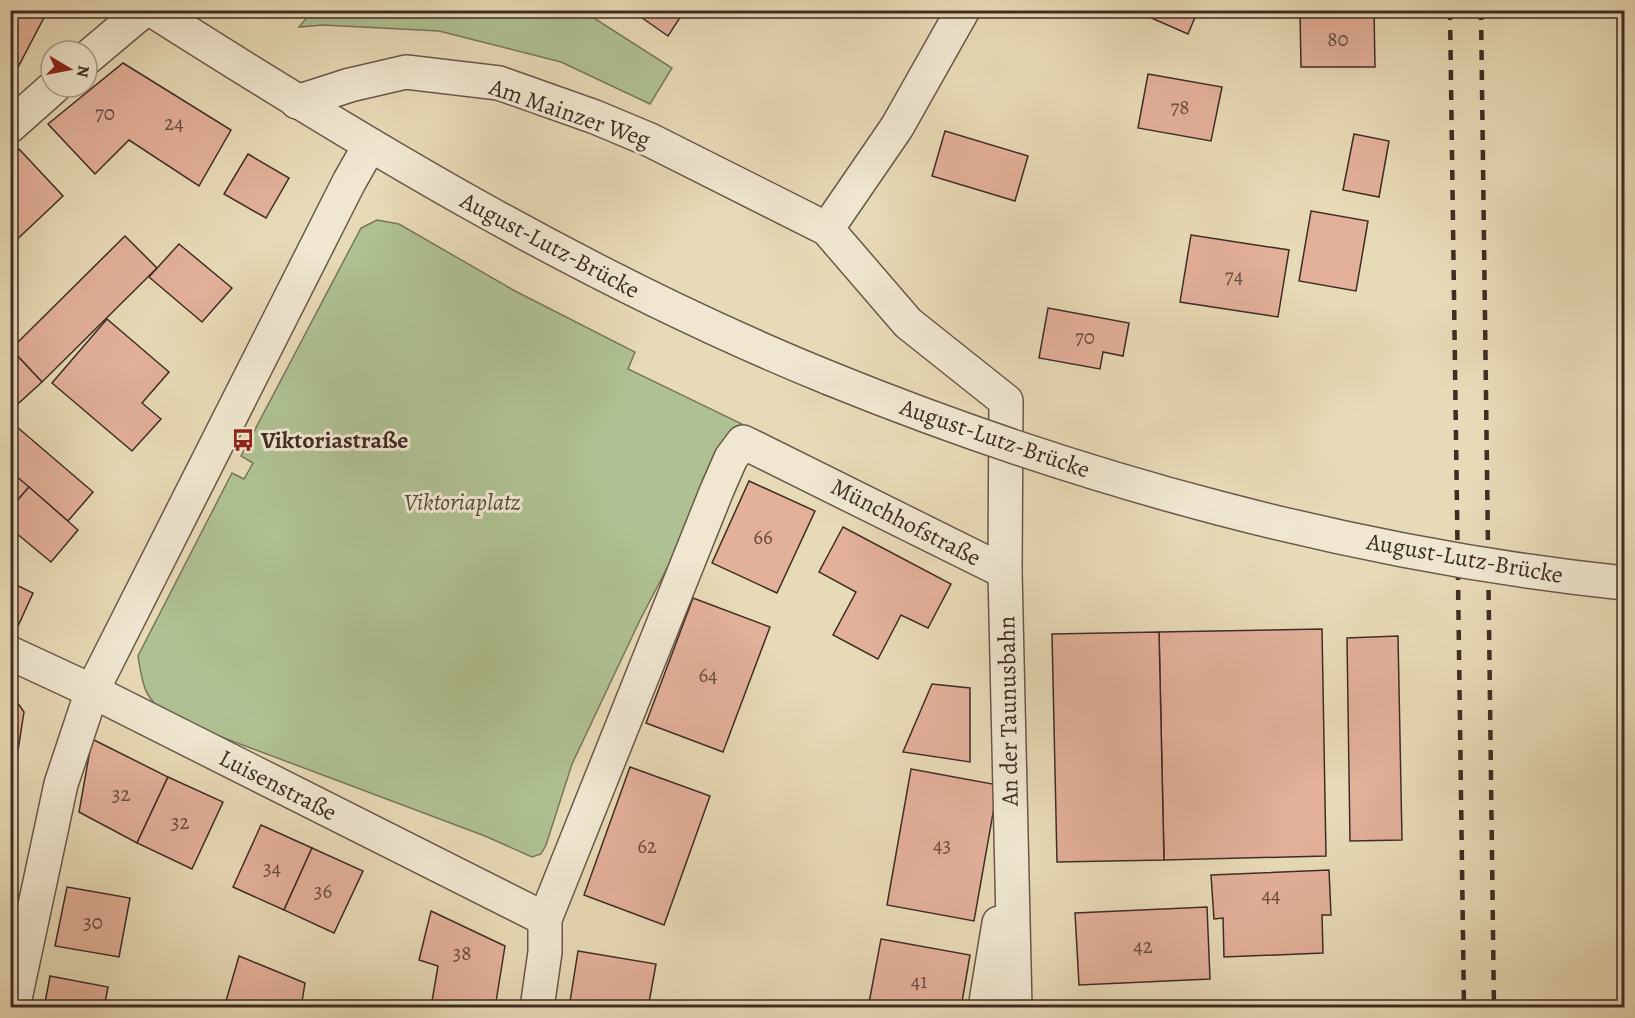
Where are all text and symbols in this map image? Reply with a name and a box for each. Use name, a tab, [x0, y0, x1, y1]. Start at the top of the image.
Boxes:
house number: 80	[1327, 25, 1349, 53]
north arrow	[39, 39, 99, 99]
text: N	[71, 64, 95, 79]
street label: Am Mainzer Weg	[484, 70, 655, 156]
house number: 78	[1170, 93, 1190, 121]
house number: 70	[95, 99, 115, 127]
house number: 24	[164, 109, 184, 137]
street label: August-Lutz-Brücke	[454, 184, 645, 306]
house number: 74	[1225, 262, 1243, 290]
house number: 70	[1075, 323, 1095, 351]
street label: August-Lutz-Brücke	[895, 390, 1094, 485]
place label: Viktoriastraße	[260, 424, 408, 456]
bus stop icon: Viktoriastraße	[230, 427, 256, 453]
street label: Münchhofstraße	[826, 470, 986, 574]
park label: Viktoriaplatz	[404, 486, 521, 518]
house number: 66	[753, 523, 773, 551]
street label: August-Lutz-Brücke	[1363, 525, 1566, 591]
street label: An der Taunusbahn	[990, 616, 1026, 807]
house number: 64	[698, 661, 718, 689]
street label: Luisenstraße	[214, 742, 342, 828]
house number: 32	[112, 780, 130, 808]
house number: 32	[171, 808, 189, 836]
house number: 43	[933, 831, 951, 859]
house number: 62	[637, 832, 657, 860]
house number: 34	[263, 854, 281, 882]
house number: 36	[314, 877, 333, 905]
house number: 44	[1261, 881, 1281, 909]
house number: 30	[83, 908, 103, 936]
house number: 42	[1133, 932, 1153, 960]
house number: 38	[453, 939, 471, 967]
house number: 41	[911, 967, 927, 995]

